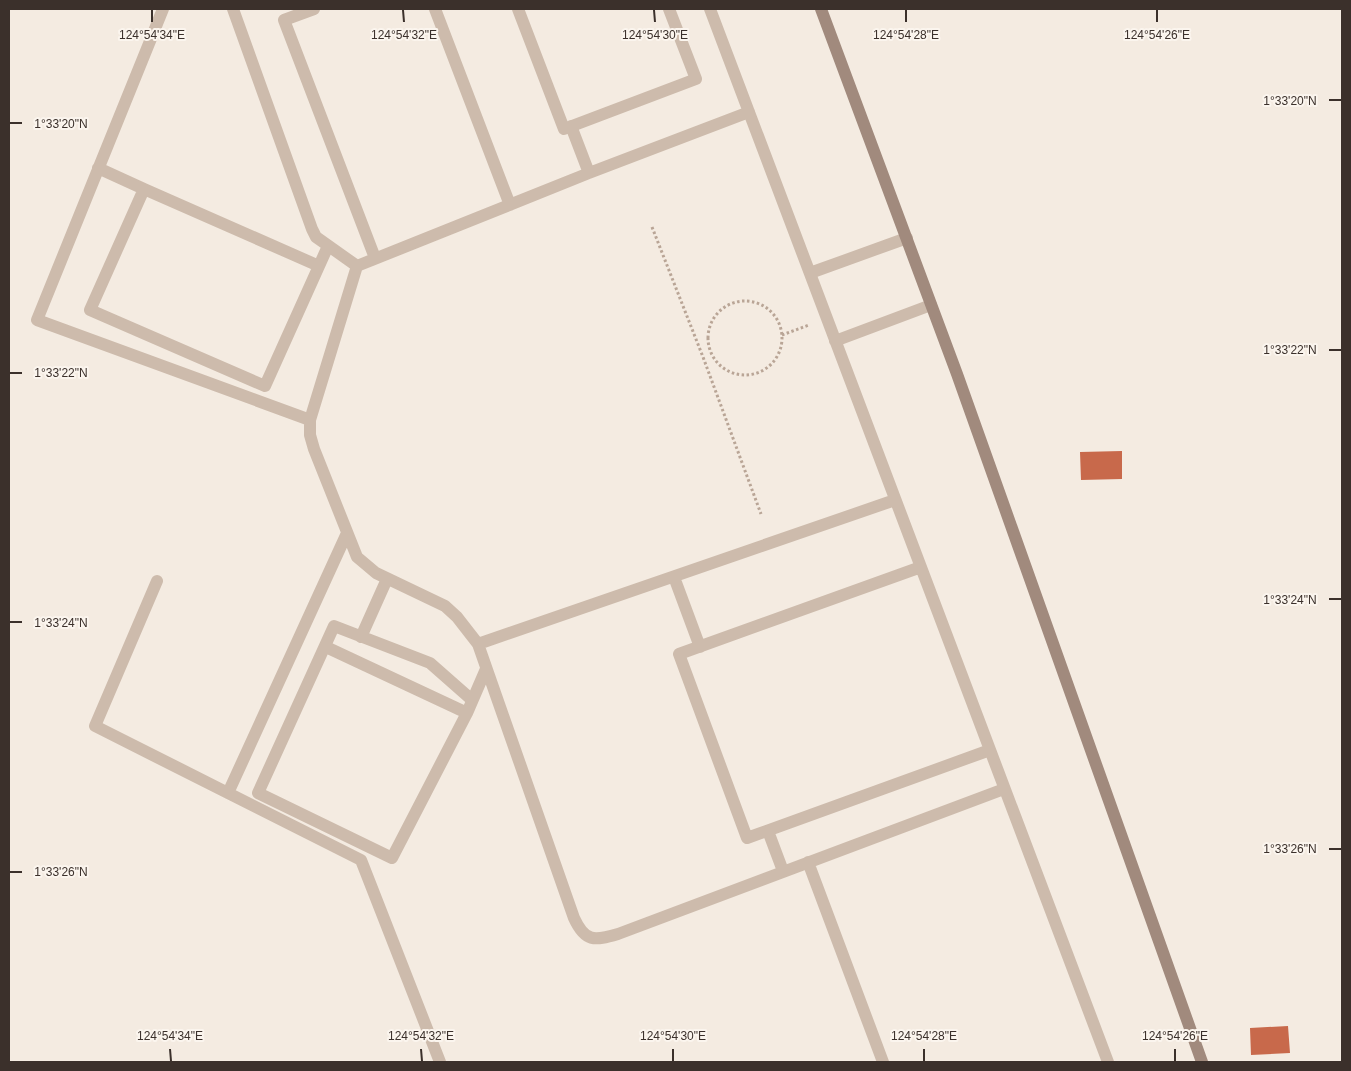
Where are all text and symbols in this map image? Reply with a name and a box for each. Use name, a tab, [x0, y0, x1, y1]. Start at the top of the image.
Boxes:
text: 124°54'34"E	[119, 28, 185, 42]
text: 124°54'32"E	[371, 28, 437, 42]
text: 124°54'30"E	[622, 28, 688, 42]
text: 124°54'28"E	[873, 28, 939, 42]
text: 124°54'26"E	[1124, 28, 1190, 42]
text: 1°33'20"N	[1263, 94, 1317, 108]
text: 1°33'20"N	[34, 117, 88, 131]
text: 1°33'22"N	[1263, 343, 1317, 357]
text: 1°33'22"N	[34, 366, 88, 380]
text: 1°33'24"N	[1263, 593, 1317, 607]
text: 1°33'24"N	[34, 616, 88, 630]
text: 1°33'26"N	[1263, 842, 1317, 856]
text: 1°33'26"N	[34, 865, 88, 879]
text: 124°54'34"E	[137, 1029, 203, 1043]
text: 124°54'32"E	[388, 1029, 454, 1043]
text: 124°54'30"E	[640, 1029, 706, 1043]
text: 124°54'28"E	[891, 1029, 957, 1043]
text: 124°54'26"E	[1142, 1029, 1208, 1043]

